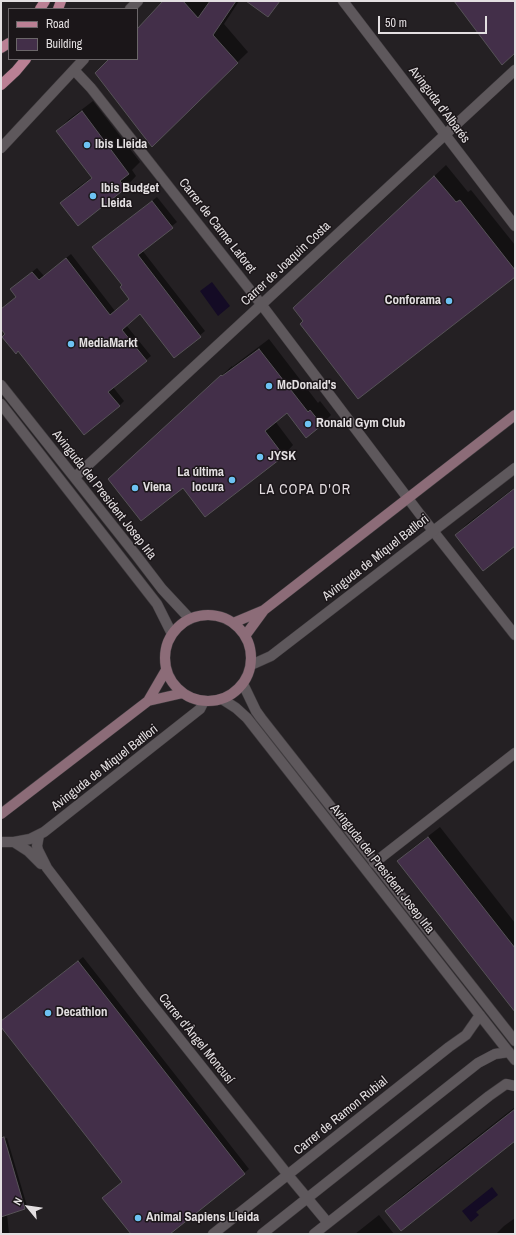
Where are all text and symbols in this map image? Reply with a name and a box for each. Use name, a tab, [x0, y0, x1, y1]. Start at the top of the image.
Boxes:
legend	[8, 8, 138, 60]
scale bar	[380, 8, 489, 34]
text: 50 m	[385, 15, 407, 31]
text: Road	[46, 16, 70, 32]
text: Building	[46, 36, 82, 52]
street label: Avinguda d'Albarés	[405, 64, 473, 146]
place label: Ibis Lleida	[95, 137, 147, 153]
marker: Ibis Lleida	[82, 140, 92, 150]
street label: Carrer de Carme Laforet	[175, 175, 259, 277]
place label: Ibis Budget Lleida	[101, 181, 159, 212]
marker: Ibis Budget Lleida	[88, 191, 98, 201]
street label: Carrer de Joaquin Costa	[238, 218, 334, 310]
place label: Conforama	[385, 293, 441, 309]
marker: Conforama	[444, 296, 454, 306]
place label: MediaMarkt	[79, 336, 138, 352]
marker: MediaMarkt	[66, 339, 76, 349]
place label: McDonald's	[277, 378, 336, 394]
marker: McDonald's	[264, 381, 274, 391]
place label: Ronald Gym Club	[316, 416, 405, 432]
marker: Ronald Gym Club	[303, 419, 313, 429]
street label: Avinguda del President Josep Irla	[49, 427, 159, 563]
place label: JYSK	[268, 449, 296, 465]
marker: JYSK	[255, 452, 265, 462]
place label: La última locura	[177, 465, 224, 496]
marker: La última locura	[227, 475, 237, 485]
place label: Viena	[143, 480, 171, 496]
district label: LA COPA D'OR	[259, 482, 351, 498]
marker: Viena	[130, 483, 140, 493]
street label: Avinguda de Miquel Batllori	[320, 512, 432, 604]
street label: Avinguda de Miquel Batllori	[49, 722, 161, 814]
street label: Avinguda del President Josep Irla	[327, 801, 437, 937]
street label: Carrer d'Àngel Moncusí	[155, 991, 237, 1087]
place label: Decathlon	[56, 1005, 108, 1021]
marker: Decathlon	[43, 1008, 53, 1018]
street label: Carrer de Ramon Rubial	[291, 1073, 391, 1159]
north arrow	[8, 1187, 48, 1227]
text: N	[10, 1195, 25, 1207]
place label: Animal Sapiens Lleida	[146, 1210, 259, 1226]
marker: Animal Sapiens Lleida	[133, 1213, 143, 1223]

